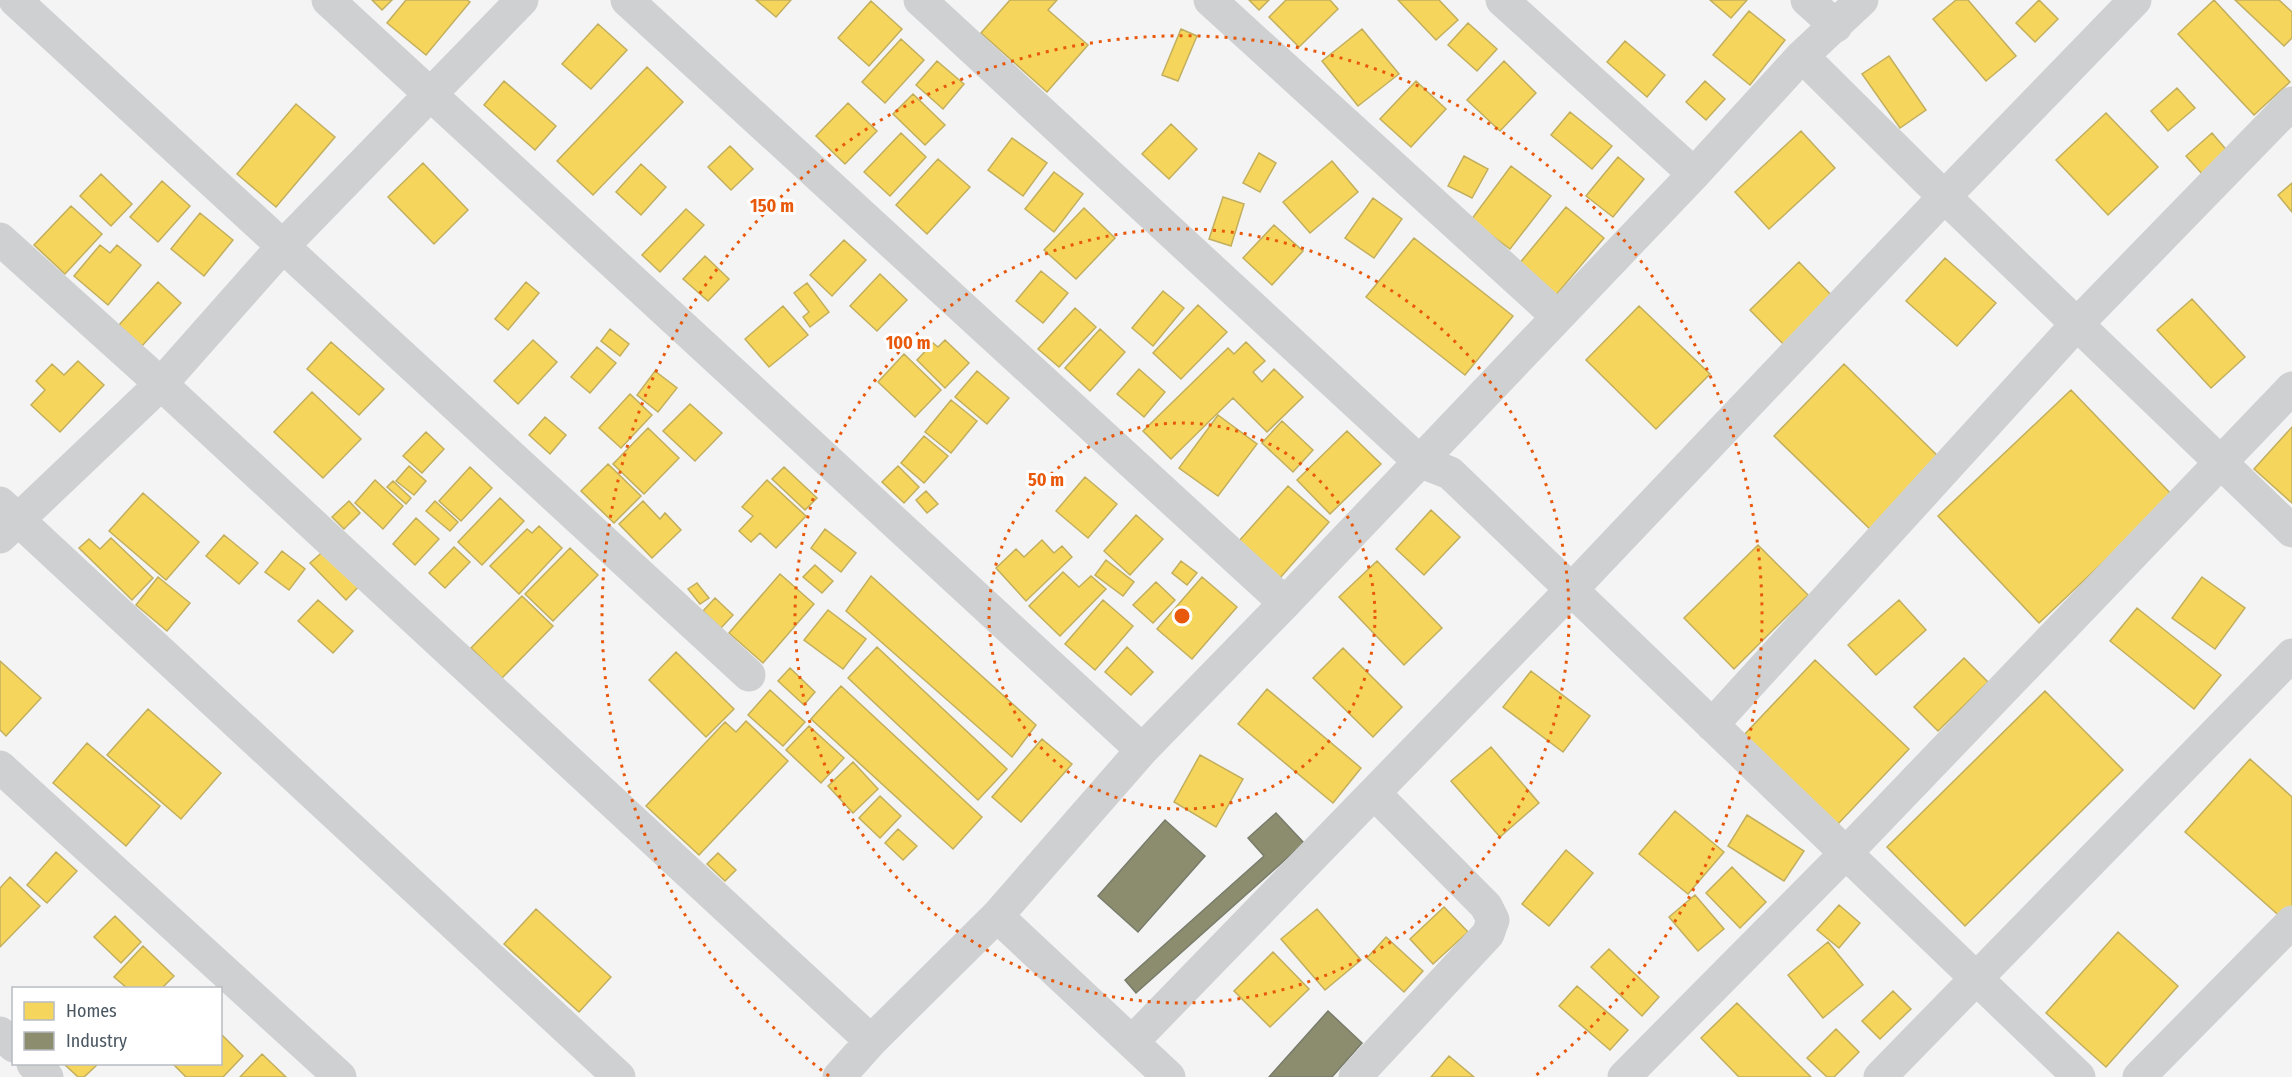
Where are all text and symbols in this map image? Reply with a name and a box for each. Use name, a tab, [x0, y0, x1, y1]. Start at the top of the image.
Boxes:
text: 150 m	[750, 195, 794, 217]
text: 100 m	[886, 332, 930, 354]
text: 50 m	[1028, 469, 1064, 491]
centre of rings	[1172, 606, 1192, 626]
legend	[12, 987, 222, 1065]
text: Homes	[66, 1000, 117, 1022]
text: Industry	[66, 1030, 127, 1052]

